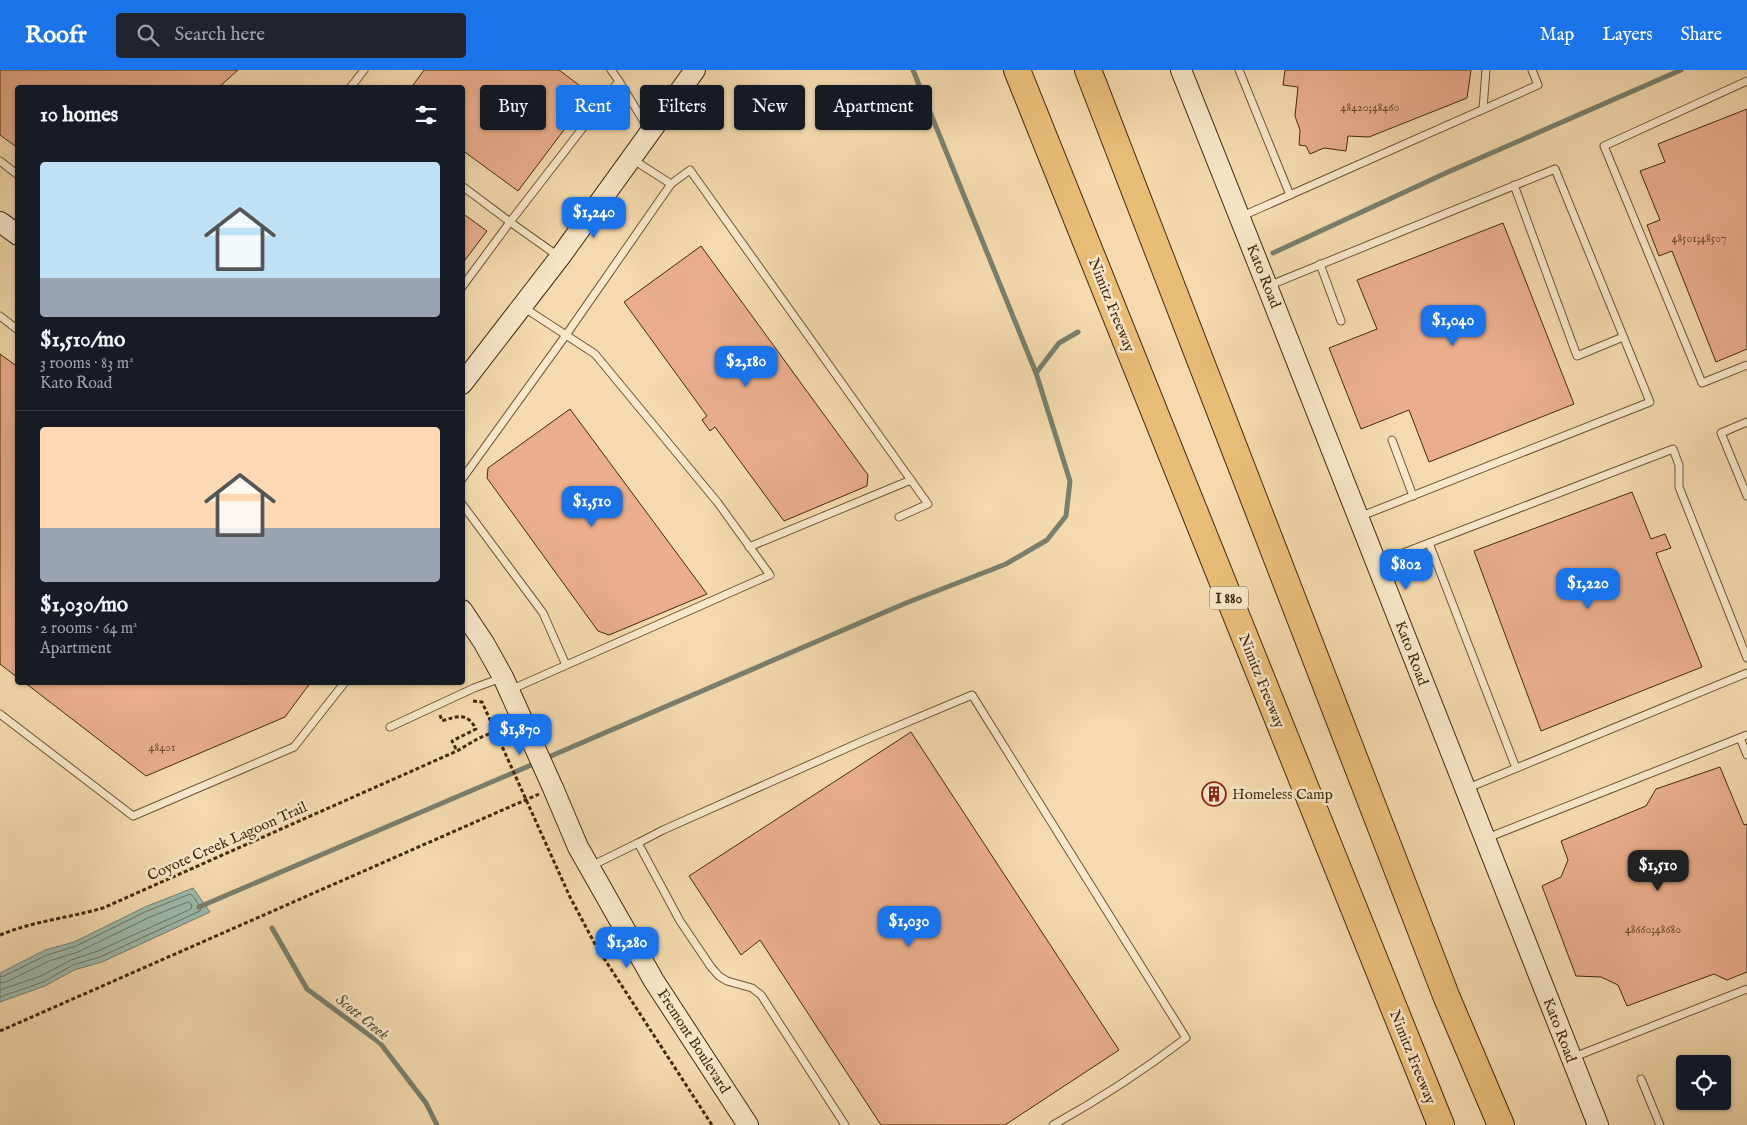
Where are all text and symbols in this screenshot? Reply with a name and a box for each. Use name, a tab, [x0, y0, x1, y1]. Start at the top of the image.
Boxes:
search box	[116, 13, 466, 58]
text: Roofr	[25, 20, 86, 51]
icon: search	[134, 21, 162, 49]
text: Search here	[174, 23, 265, 47]
text: Map	[1540, 24, 1574, 47]
text: Layers	[1602, 24, 1653, 47]
text: Share	[1681, 24, 1722, 47]
chip: Buy	[480, 85, 546, 130]
chip: Rent	[556, 85, 630, 130]
chip: Filters	[640, 85, 724, 130]
chip: New	[734, 85, 805, 130]
chip: Apartment	[815, 85, 932, 130]
house number: 48420;48460	[1341, 100, 1399, 115]
icon: filters	[412, 101, 440, 129]
text: 10 homes	[40, 102, 118, 129]
icon: home	[195, 194, 285, 284]
pin: $1,240	[553, 196, 635, 239]
text: $1,240	[573, 203, 615, 223]
house number: 48501;48507	[1672, 231, 1726, 246]
street label: Kato Road	[1242, 241, 1285, 312]
street label: Nimitz Freeway	[1084, 255, 1139, 356]
pin: $1,040	[1412, 304, 1494, 347]
text: $1,040	[1432, 311, 1474, 331]
text: $1,510/mo	[40, 327, 125, 354]
pin: $2,180	[705, 346, 787, 388]
text: $2,180	[726, 352, 766, 372]
text: 3 rooms · 83 m²	[40, 354, 134, 374]
text: Kato Road	[40, 374, 112, 394]
icon: home	[195, 460, 285, 550]
pin: $1,510	[551, 486, 633, 528]
text: $1,510	[573, 492, 611, 512]
pin: $802	[1376, 548, 1436, 591]
text: $802	[1391, 555, 1421, 575]
pin: $1,220	[1547, 568, 1629, 610]
text: $1,220	[1567, 574, 1609, 594]
road number: I 880	[1210, 586, 1248, 610]
text: $1,030/mo	[40, 592, 128, 619]
street label: Kato Road	[1391, 618, 1433, 689]
text: 2 rooms · 64 m²	[40, 619, 138, 639]
street label: Nimitz Freeway	[1234, 631, 1289, 732]
text: Apartment	[40, 639, 111, 659]
pin: $1,870	[479, 714, 561, 756]
text: $1,870	[500, 720, 540, 740]
house number: 48401	[149, 740, 175, 755]
building icon: Homeless Camp	[1201, 781, 1227, 807]
place label: Homeless Camp	[1232, 785, 1333, 804]
street label: Coyote Creek Lagoon Trail	[144, 797, 311, 885]
pin: $1,510	[1617, 850, 1699, 892]
text: $1,510	[1639, 856, 1677, 876]
pin: $1,030	[868, 906, 950, 948]
text: $1,030	[889, 912, 929, 932]
house number: 48660;48680	[1625, 922, 1681, 937]
pin: $1,280	[586, 926, 668, 969]
text: $1,280	[607, 933, 647, 953]
street label: Fremont Boulevard	[653, 985, 735, 1098]
water label: Scott Creek	[331, 990, 393, 1045]
street label: Kato Road	[1539, 995, 1581, 1066]
street label: Nimitz Freeway	[1385, 1007, 1440, 1108]
map controls	[1676, 1055, 1731, 1110]
button: locate	[1676, 1055, 1731, 1110]

